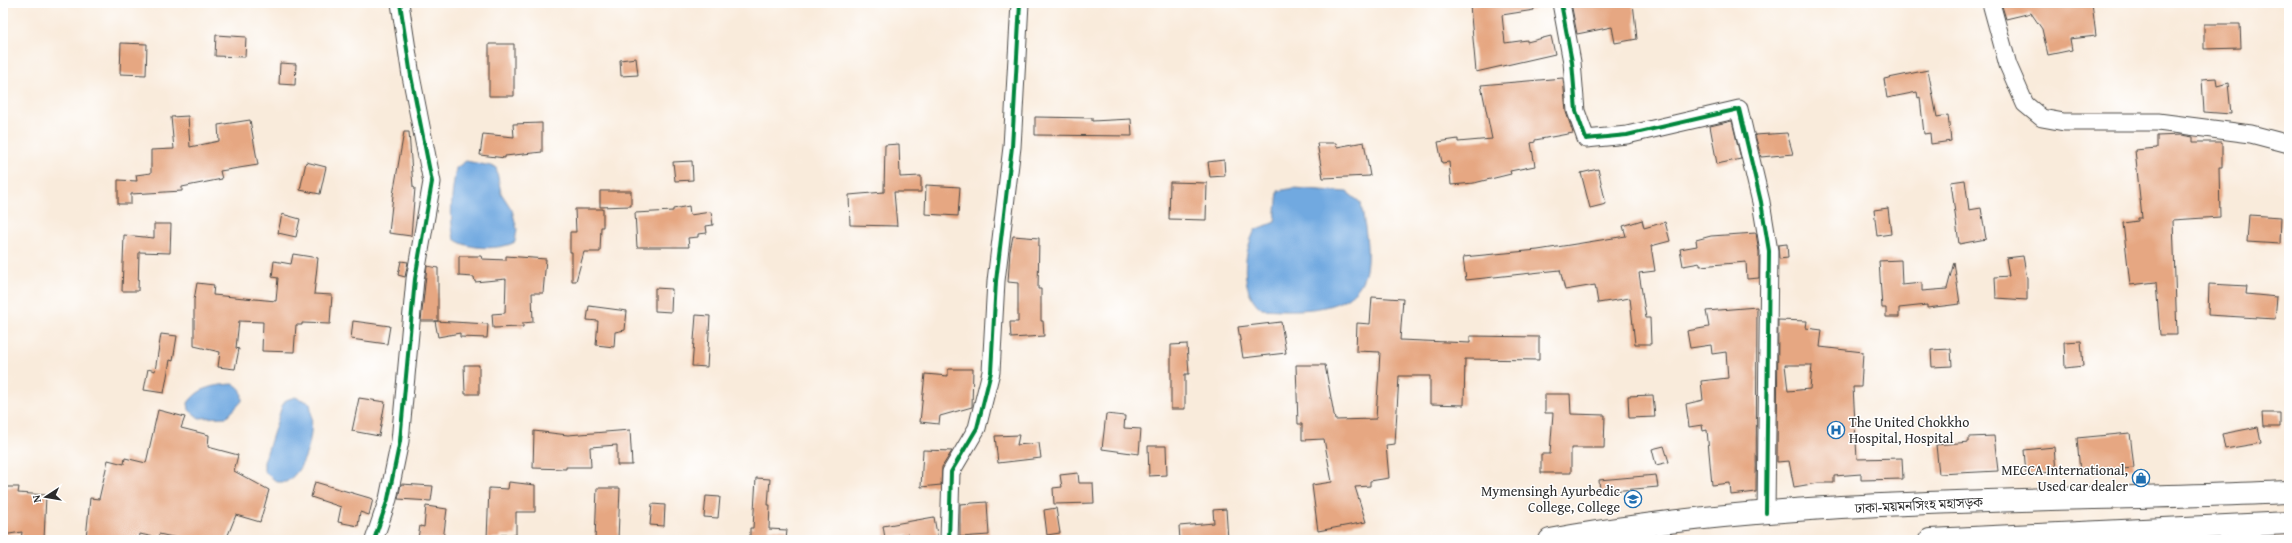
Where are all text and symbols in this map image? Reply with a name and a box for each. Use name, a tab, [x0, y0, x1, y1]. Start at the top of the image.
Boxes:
place label: The United Chokkho Hospital, Hospital	[1849, 412, 1969, 448]
hospital icon: The United Chokkho Hospital, Hospital	[1826, 420, 1846, 440]
place label: MECCA International, Used car dealer	[2001, 460, 2128, 496]
shop icon: MECCA International, Used car dealer	[2131, 468, 2151, 488]
north arrow	[26, 477, 66, 517]
place label: Mymensingh Ayurbedic College, College	[1481, 481, 1620, 517]
school or university icon: Mymensingh Ayurbedic College, College	[1623, 489, 1643, 509]
street label: ঢাকা-ময়মনসিংহ মহাসড়ক	[1854, 492, 1985, 518]
text: N	[27, 493, 45, 504]

